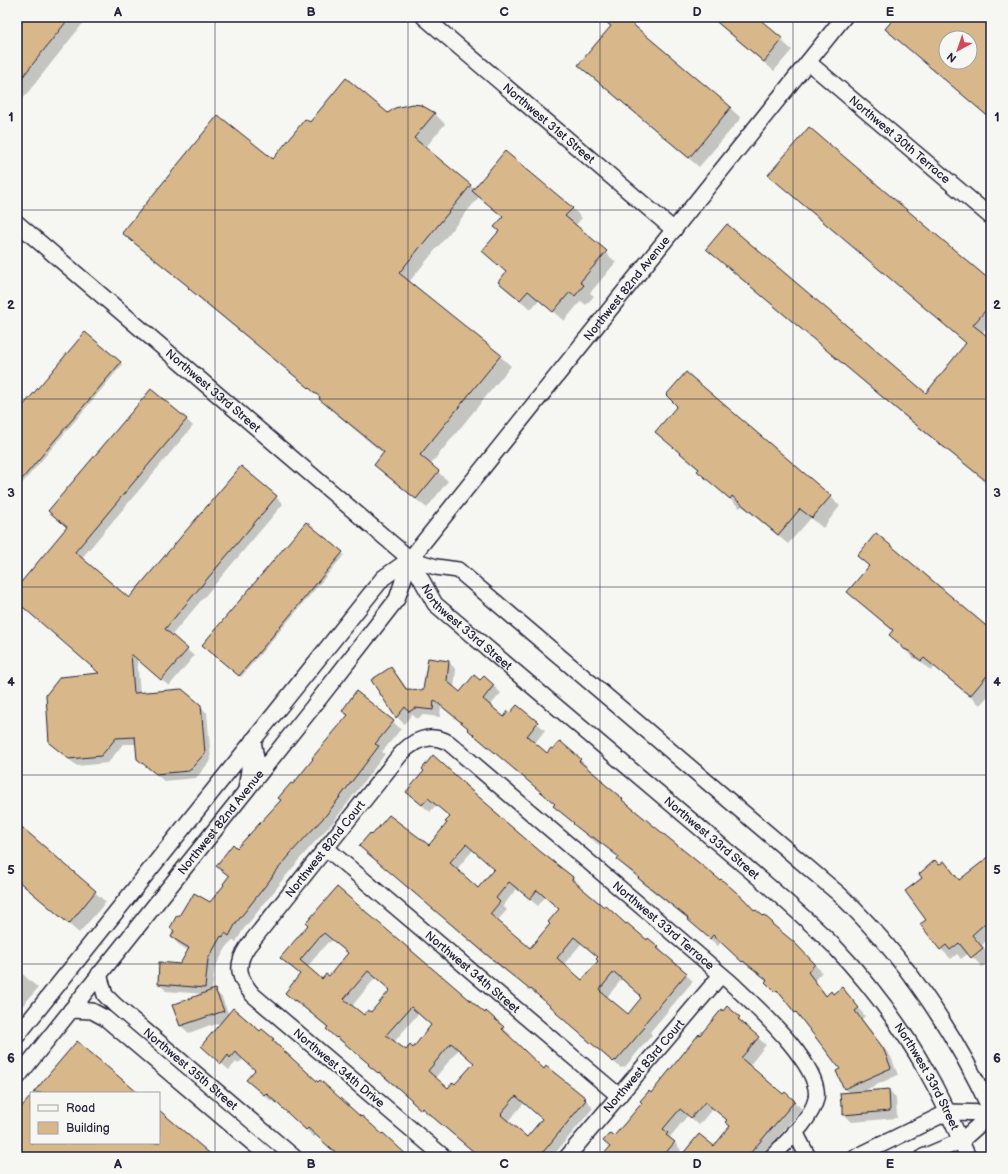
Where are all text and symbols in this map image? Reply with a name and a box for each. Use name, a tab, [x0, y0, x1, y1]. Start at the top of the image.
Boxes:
text: A	[113, 4, 122, 20]
text: B	[306, 4, 316, 20]
text: C	[499, 4, 509, 20]
text: D	[692, 4, 702, 20]
text: E	[886, 4, 895, 20]
north arrow	[938, 30, 978, 70]
text: N	[945, 50, 959, 65]
street label: Northwest 31st Street	[499, 80, 598, 167]
street label: Northwest 30th Terrace	[846, 93, 953, 187]
text: 1	[8, 109, 14, 125]
text: 1	[994, 109, 1000, 125]
street label: Northwest 82nd Avenue	[581, 233, 674, 344]
text: 2	[7, 297, 15, 313]
text: 2	[993, 297, 1001, 313]
street label: Northwest 33rd Street	[162, 346, 264, 436]
text: 3	[7, 485, 15, 501]
text: 3	[993, 485, 1001, 501]
street label: Northwest 33rd Street	[417, 582, 515, 674]
text: 4	[7, 674, 15, 690]
text: 4	[993, 674, 1001, 690]
street label: Northwest 82nd Avenue	[175, 767, 268, 878]
street label: Northwest 33rd Street	[661, 794, 762, 883]
street label: Northwest 82nd Court	[283, 798, 369, 901]
text: 5	[7, 862, 15, 878]
text: 5	[993, 862, 1001, 878]
street label: Northwest 33rd Terrace	[609, 878, 717, 973]
street label: Northwest 34th Street	[422, 928, 523, 1017]
street label: Northwest 83rd Court	[601, 1017, 688, 1116]
street label: Northwest 33rd Street	[891, 1020, 962, 1133]
street label: Northwest 35th Street	[140, 1025, 241, 1114]
street label: Northwest 34th Drive	[290, 1026, 388, 1111]
text: 6	[7, 1050, 15, 1066]
text: 6	[993, 1050, 1001, 1066]
legend	[30, 1092, 160, 1144]
text: Road	[66, 1101, 95, 1116]
text: Building	[66, 1121, 110, 1136]
text: A	[113, 1156, 122, 1172]
text: B	[306, 1156, 316, 1172]
text: C	[499, 1156, 509, 1172]
text: D	[692, 1156, 702, 1172]
text: E	[886, 1156, 895, 1172]

